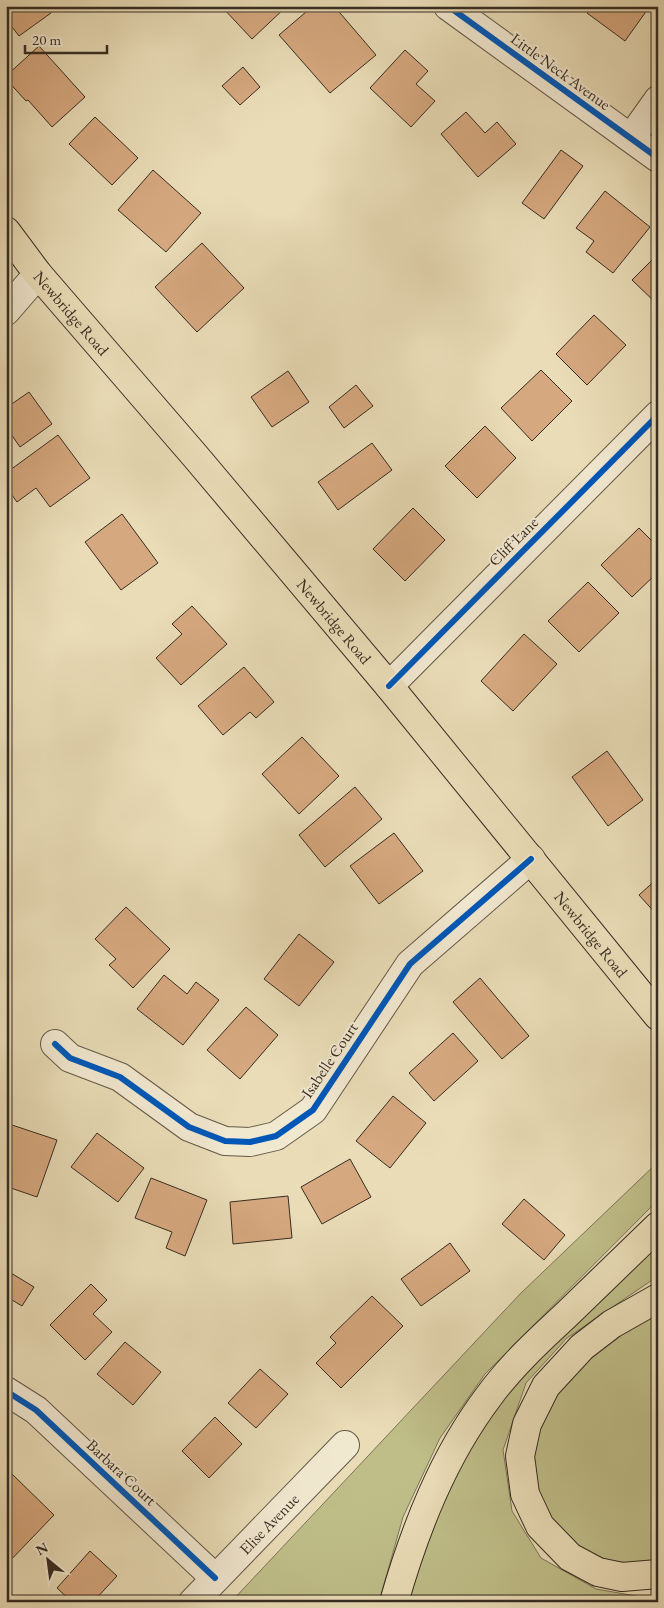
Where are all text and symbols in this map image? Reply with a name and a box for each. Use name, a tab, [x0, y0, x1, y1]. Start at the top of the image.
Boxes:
scale bar	[25, 22, 108, 54]
street label: Little Neck Avenue	[507, 28, 615, 115]
text: 20 m	[32, 30, 61, 49]
street label: Newbridge Road	[29, 266, 114, 361]
street label: Cliff Lane	[484, 512, 543, 571]
street label: Newbridge Road	[292, 574, 377, 669]
street label: Newbridge Road	[549, 887, 633, 983]
street label: Isabelle Court	[296, 1018, 362, 1102]
street label: Barbara Court	[82, 1435, 161, 1510]
street label: Elise Avenue	[235, 1489, 304, 1559]
north arrow	[22, 1536, 72, 1586]
text: N	[32, 1538, 52, 1559]

